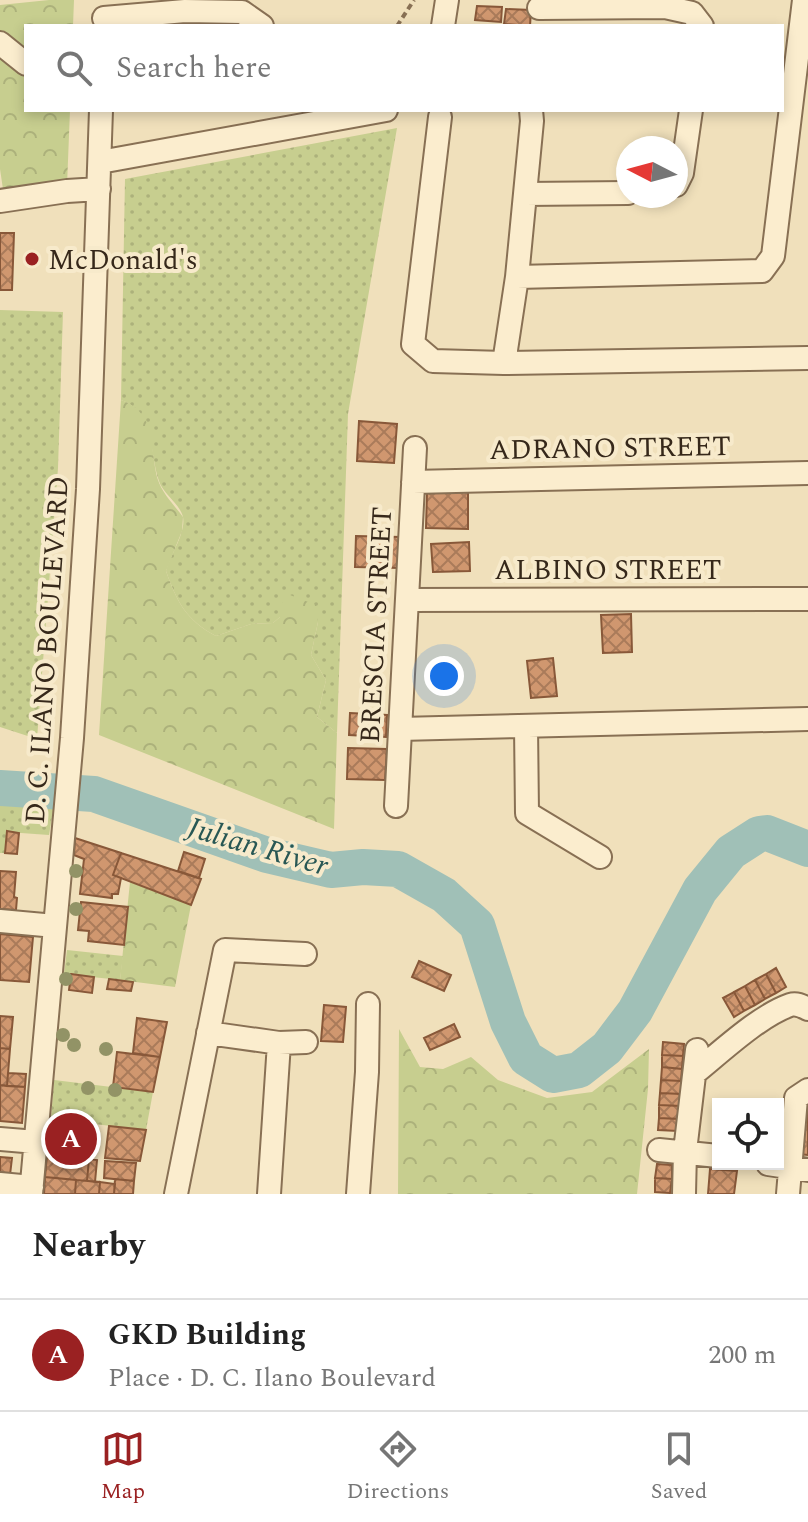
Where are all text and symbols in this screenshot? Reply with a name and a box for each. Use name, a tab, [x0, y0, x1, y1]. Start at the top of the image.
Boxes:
search box	[24, 24, 784, 112]
text: Search here	[116, 45, 272, 91]
icon: search	[52, 46, 96, 90]
north arrow	[616, 136, 688, 208]
place label: McDonald's	[48, 239, 198, 282]
marker: McDonald's	[23, 250, 41, 268]
street label: ADRANO STREET	[489, 425, 731, 472]
street label: D. C. ILANO BOULEVARD	[14, 475, 81, 825]
street label: BRESCIA STREET	[349, 506, 404, 745]
street label: ALBINO STREET	[494, 549, 722, 592]
your location	[424, 656, 464, 696]
water label: Julian River	[180, 804, 334, 889]
map controls	[712, 1098, 784, 1170]
button: locate	[712, 1098, 784, 1170]
pin: A	[45, 1109, 97, 1169]
text: Nearby	[32, 1220, 145, 1272]
text: GKD Building	[108, 1312, 306, 1358]
text: A	[48, 1335, 68, 1375]
text: 200 m	[708, 1335, 776, 1375]
text: Place · D. C. Ilano Boulevard	[108, 1358, 436, 1398]
tab: Map	[101, 1427, 145, 1508]
tab: Directions	[347, 1427, 449, 1508]
tab: Saved	[651, 1427, 707, 1508]

